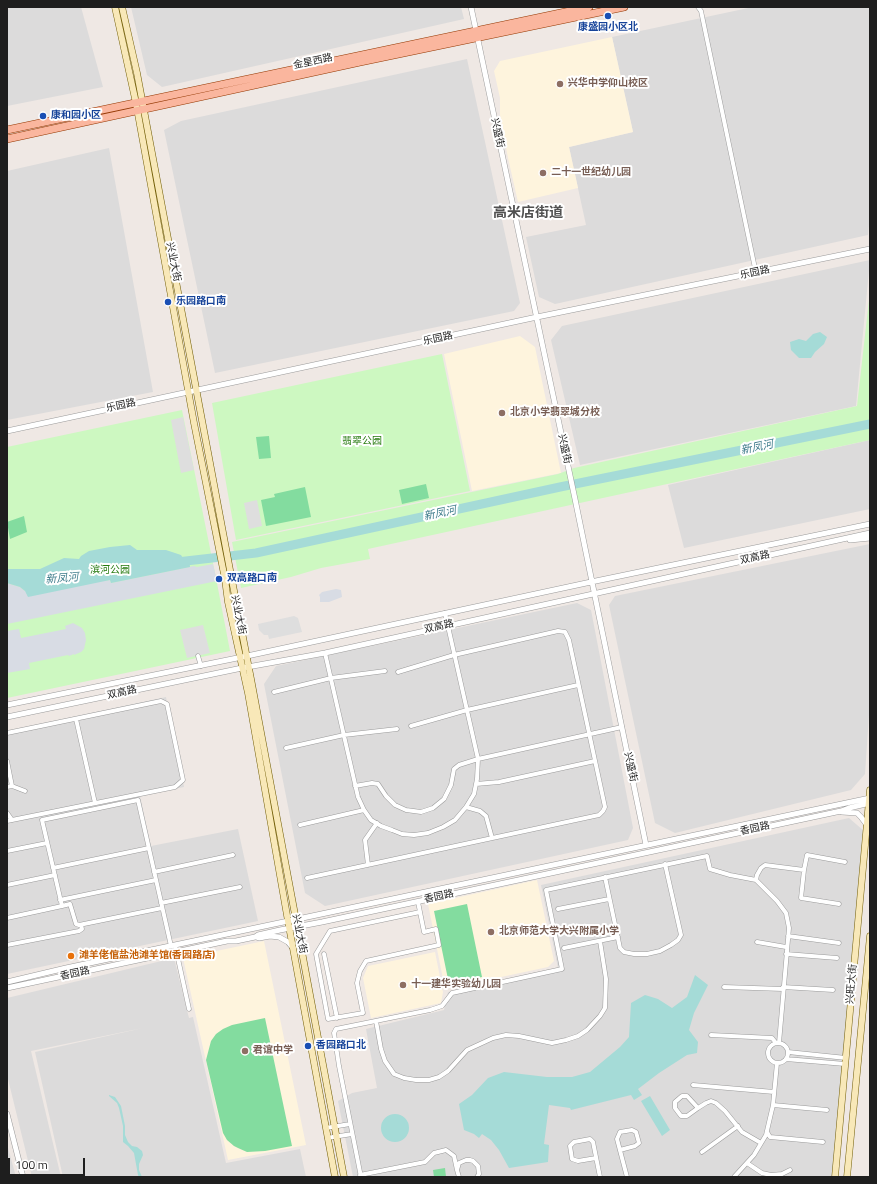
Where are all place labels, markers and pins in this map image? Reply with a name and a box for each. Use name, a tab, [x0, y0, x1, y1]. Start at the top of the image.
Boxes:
marker: 康盛园小区北	[603, 11, 613, 21]
place label: 康盛园小区北	[578, 22, 638, 34]
place label: 兴华中学仰山校区	[568, 78, 648, 90]
marker: 兴华中学仰山校区	[555, 79, 565, 89]
place label: 康和园小区	[51, 110, 101, 122]
marker: 康和园小区	[38, 111, 48, 121]
place label: 二十一世纪幼儿园	[551, 167, 631, 179]
marker: 二十一世纪幼儿园	[538, 168, 548, 178]
place label: 乐园路口南	[176, 296, 226, 308]
marker: 乐园路口南	[163, 297, 173, 307]
place label: 北京小学翡翠城分校	[510, 407, 600, 419]
marker: 北京小学翡翠城分校	[497, 408, 507, 418]
place label: 双高路口南	[227, 573, 277, 585]
marker: 双高路口南	[214, 574, 224, 584]
place label: 北京师范大学大兴附属小学	[499, 926, 619, 938]
marker: 北京师范大学大兴附属小学	[486, 927, 496, 937]
place label: 滩羊佬倌盐池滩羊馆(香园路店)	[79, 950, 215, 962]
marker: 滩羊佬倌盐池滩羊馆(香园路店)	[66, 951, 76, 961]
place label: 十一建华实验幼儿园	[411, 979, 501, 991]
marker: 十一建华实验幼儿园	[398, 980, 408, 990]
place label: 香园路口北	[316, 1040, 366, 1052]
marker: 香园路口北	[303, 1041, 313, 1051]
place label: 君谊中学	[253, 1045, 293, 1057]
marker: 君谊中学	[240, 1046, 250, 1056]

